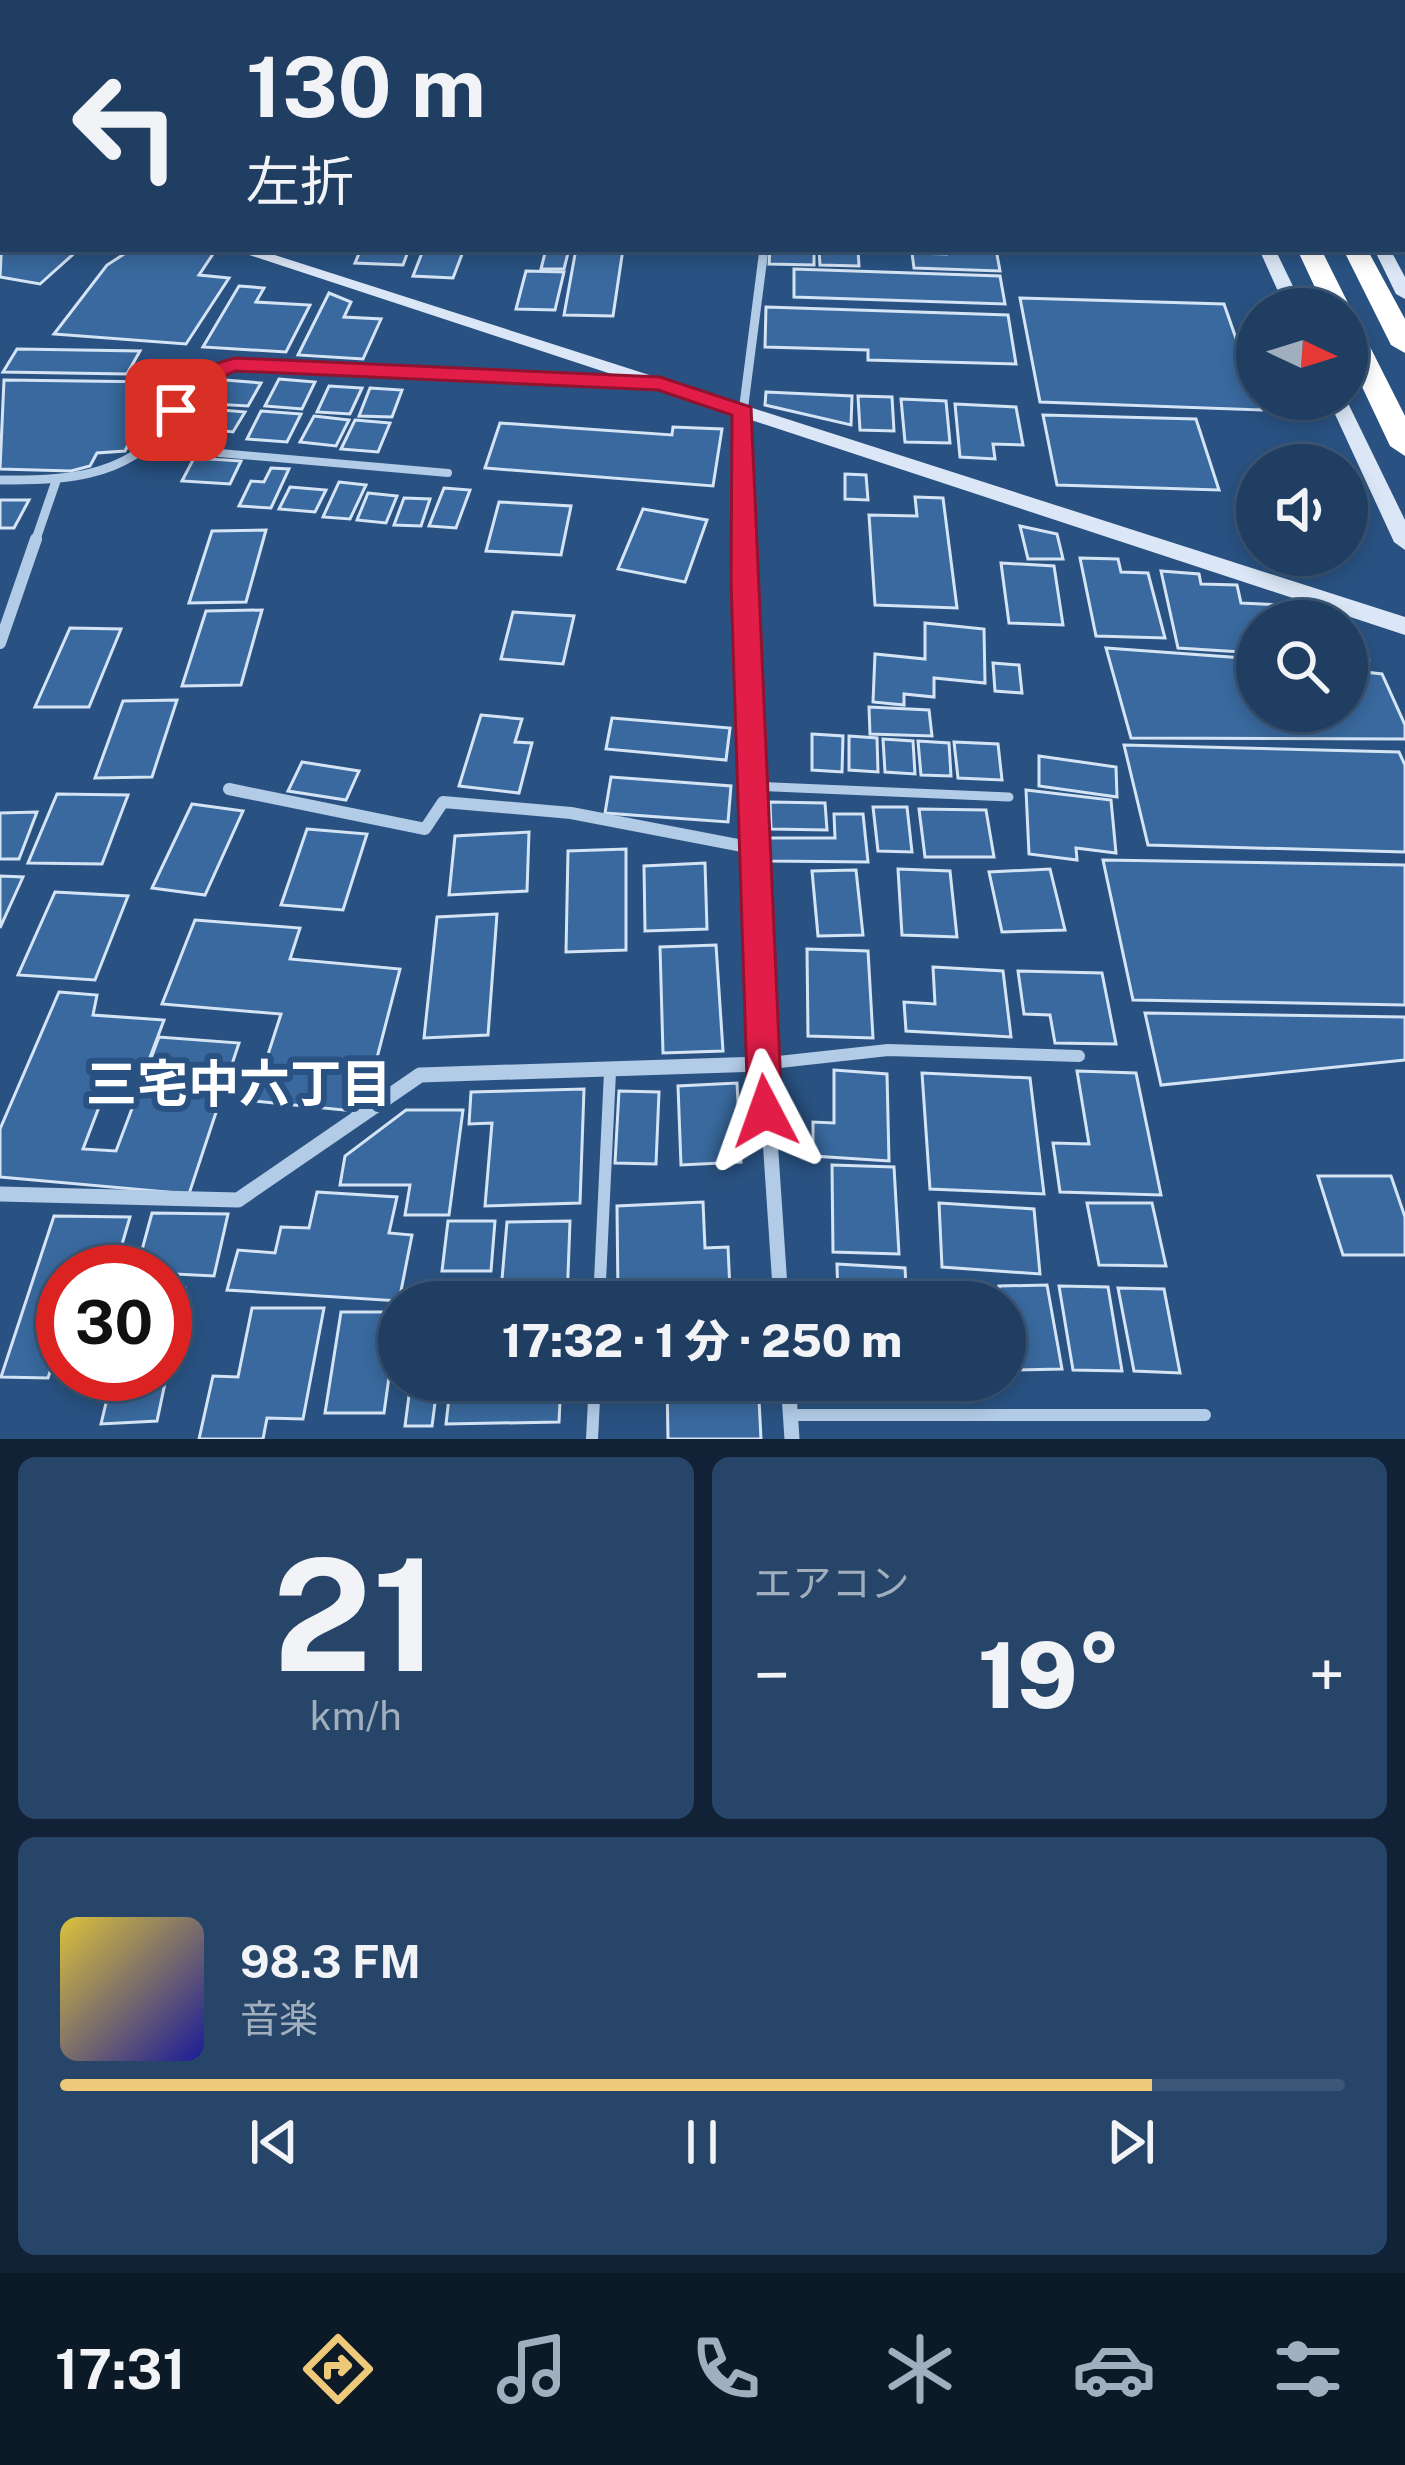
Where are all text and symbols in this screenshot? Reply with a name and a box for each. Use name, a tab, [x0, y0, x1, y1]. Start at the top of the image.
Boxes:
text: 130 m	[246, 37, 486, 136]
icon: left	[48, 48, 204, 204]
text: 左折	[246, 150, 354, 213]
north arrow	[1236, 288, 1368, 420]
map controls	[1236, 288, 1368, 732]
pin	[125, 359, 227, 461]
icon: arrive	[143, 377, 209, 443]
button: sound	[1236, 444, 1368, 576]
button: search	[1236, 600, 1368, 732]
position arrow	[702, 1048, 828, 1174]
district label: 三宅中六丁目	[86, 1054, 392, 1113]
speed limit sign: 30	[36, 1245, 192, 1401]
text: 17:32 · 1 分 · 250 m	[502, 1314, 902, 1367]
text: 21	[273, 1523, 439, 1706]
text: エアコン	[754, 1560, 910, 1606]
text: 19°	[978, 1622, 1121, 1728]
text: −	[754, 1636, 790, 1714]
text: +	[1308, 1636, 1345, 1714]
text: km/h	[310, 1693, 402, 1739]
text: 98.3 FM	[240, 1935, 421, 1988]
text: 音楽	[240, 1996, 318, 2042]
icon: previous	[241, 2109, 307, 2175]
icon: pause	[669, 2109, 735, 2175]
icon: next	[1098, 2109, 1164, 2175]
icon: directions	[296, 2327, 380, 2411]
icon: music	[490, 2327, 574, 2411]
icon: phone	[684, 2327, 768, 2411]
icon: climate	[878, 2327, 962, 2411]
icon: car	[1072, 2327, 1156, 2411]
icon: filters	[1266, 2327, 1350, 2411]
text: 17:31	[55, 2338, 186, 2401]

